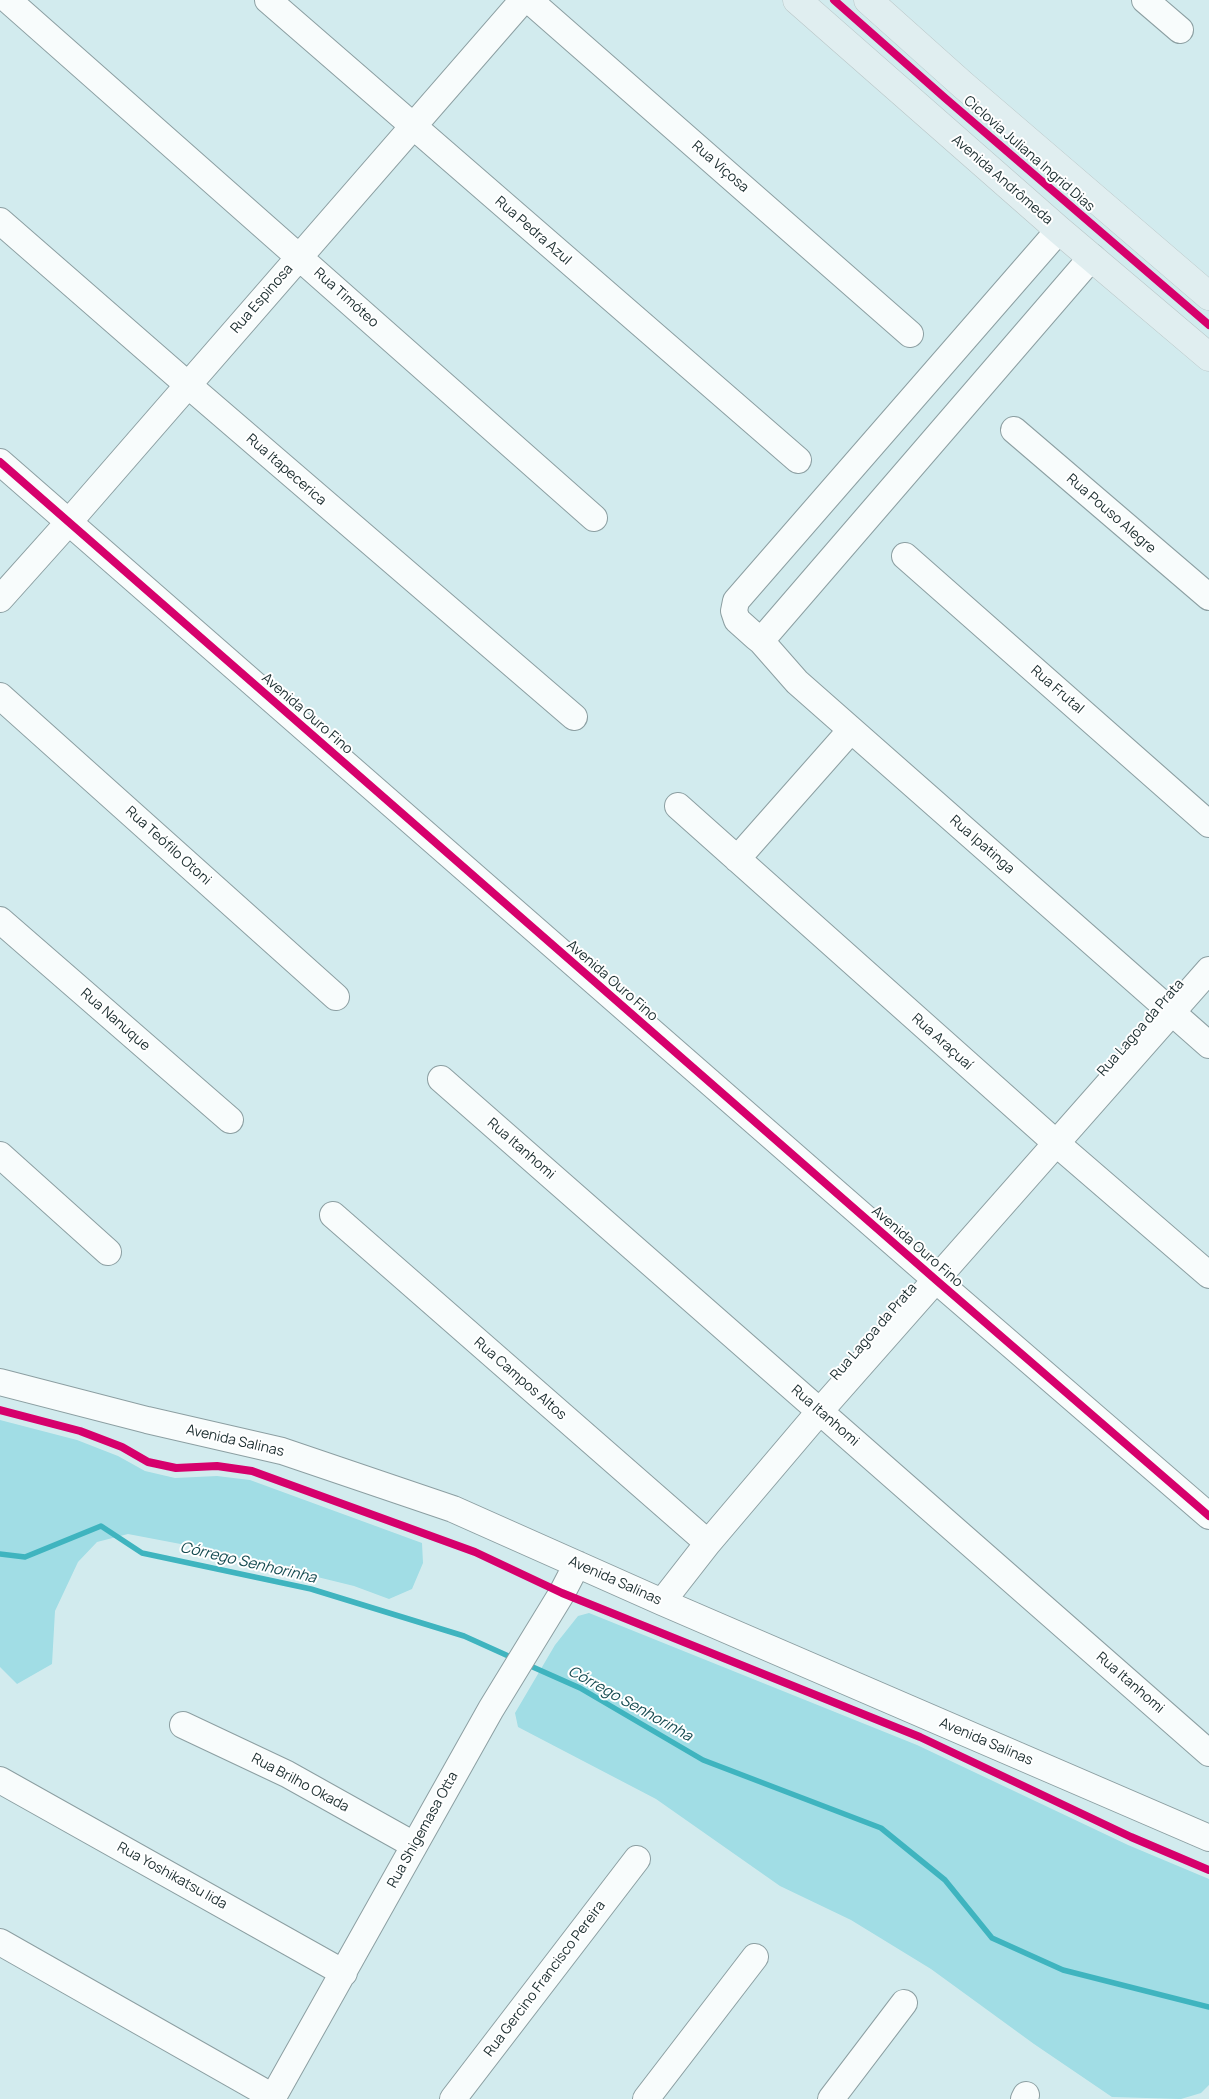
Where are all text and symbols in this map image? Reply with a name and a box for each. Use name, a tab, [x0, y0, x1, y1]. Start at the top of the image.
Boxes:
street label: Ciclovia Juliana Ingrid Dias	[960, 93, 1098, 215]
street label: Avenida Andrômeda	[948, 132, 1056, 228]
street label: Rua Viçosa	[688, 138, 752, 196]
street label: Rua Pedra Azul	[491, 193, 575, 269]
street label: Rua Espinosa	[227, 261, 297, 337]
street label: Rua Timóteo	[310, 265, 382, 331]
street label: Rua Itapecerica	[243, 431, 329, 509]
street label: Rua Pouso Alegre	[1063, 471, 1159, 557]
street label: Rua Frutal	[1027, 662, 1087, 718]
street label: Avenida Ouro Fino	[258, 670, 356, 758]
street label: Rua Teófilo Otoni	[122, 803, 214, 889]
street label: Rua Ipatinga	[946, 812, 1018, 878]
street label: Avenida Ouro Fino	[563, 937, 661, 1025]
street label: Rua Lagoa da Prata	[1094, 976, 1188, 1080]
street label: Rua Nanuque	[77, 985, 153, 1055]
street label: Rua Araçuaí	[908, 1010, 976, 1074]
street label: Rua Itanhomi	[484, 1115, 558, 1183]
street label: Avenida Ouro Fino	[868, 1203, 966, 1291]
street label: Rua Lagoa da Prata	[827, 1280, 921, 1384]
street label: Rua Campos Altos	[470, 1334, 570, 1424]
street label: Rua Itanhomi	[788, 1382, 862, 1450]
street label: Avenida Salinas	[184, 1422, 286, 1460]
water label: Córrego Senhorinha	[178, 1539, 318, 1587]
street label: Avenida Salinas	[566, 1553, 664, 1609]
street label: Rua Itanhomi	[1093, 1649, 1167, 1717]
water label: Córrego Senhorinha	[565, 1662, 695, 1746]
street label: Avenida Salinas	[937, 1715, 1035, 1769]
street label: Rua Brilho Okada	[248, 1750, 352, 1816]
street label: Rua Shigemasa Otta	[384, 1769, 462, 1891]
street label: Rua Yoshikatsu Iida	[114, 1839, 230, 1913]
street label: Rua Gercino Francisco Pereira	[481, 1898, 609, 2060]

